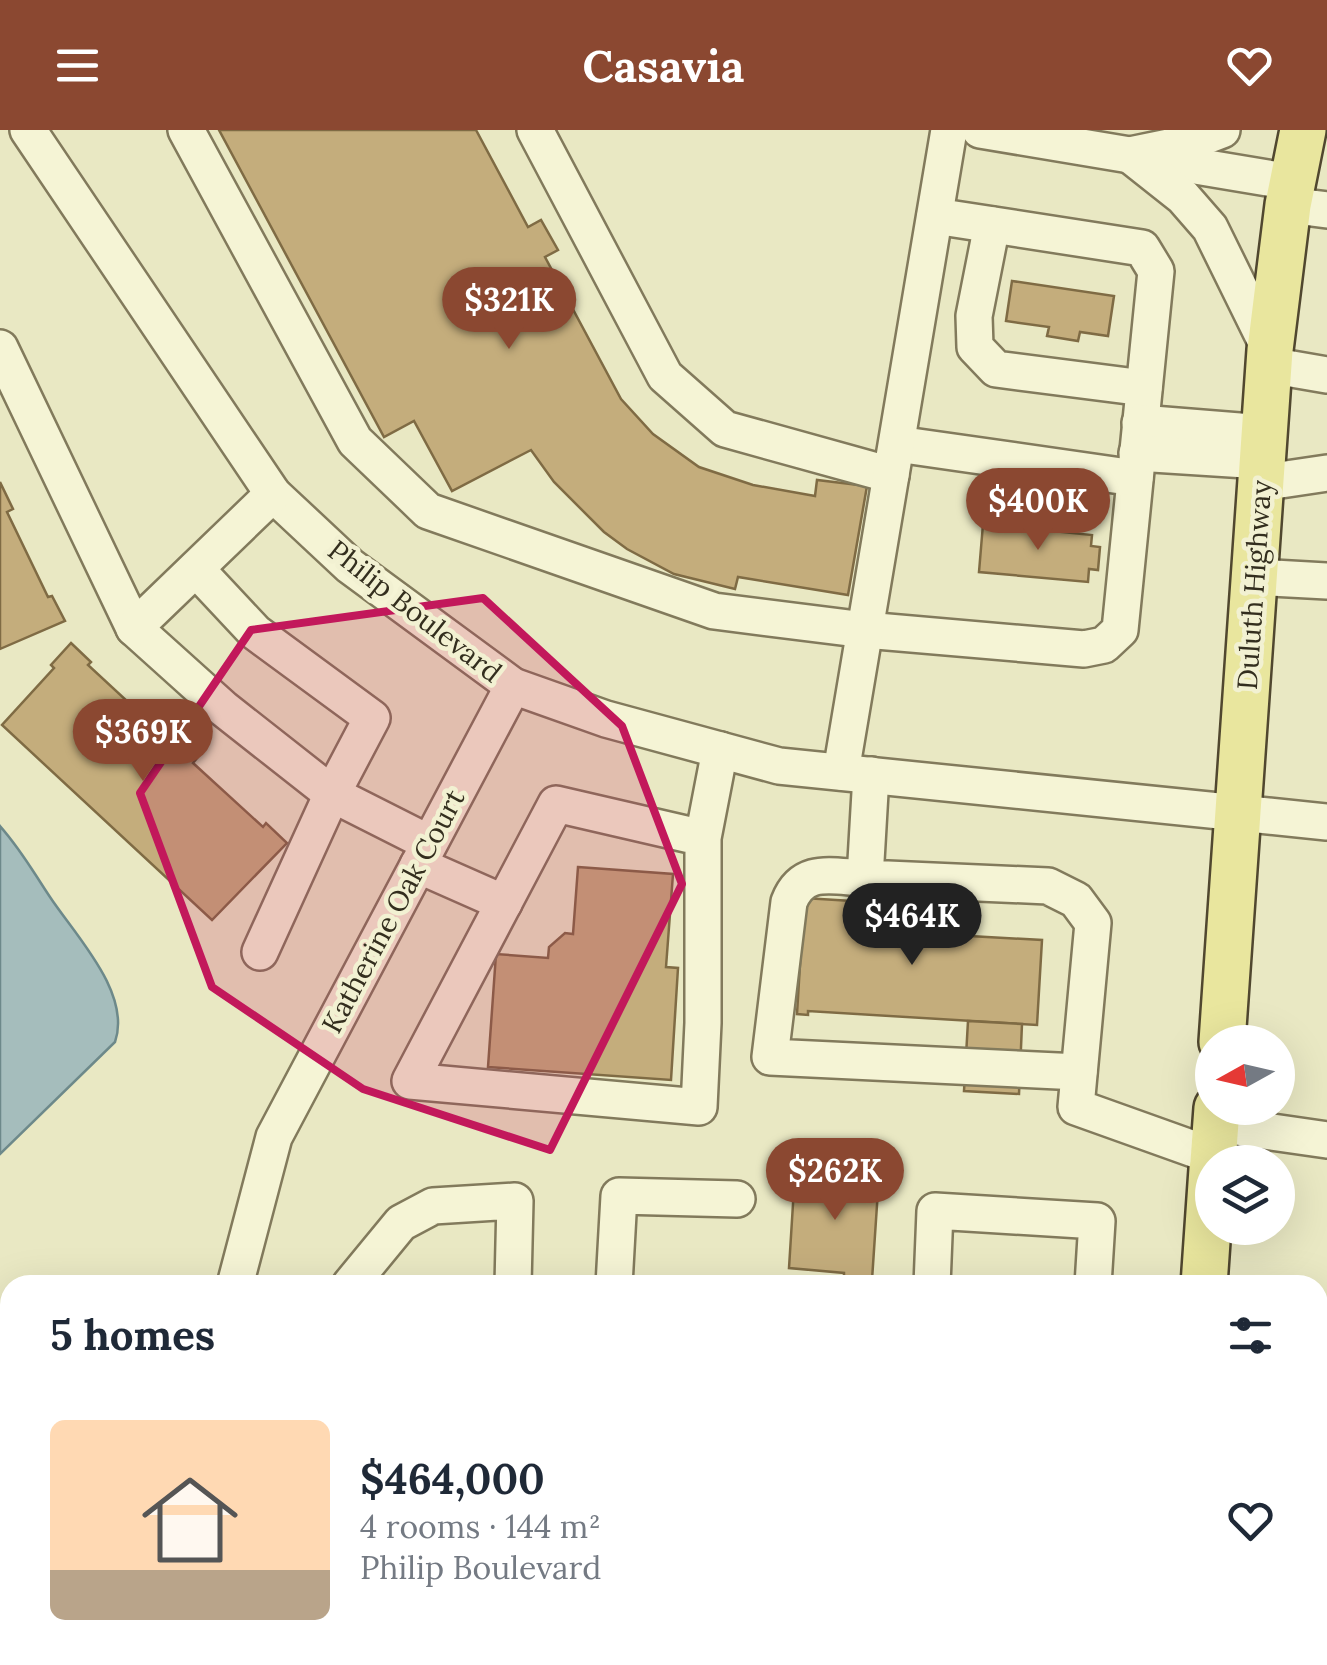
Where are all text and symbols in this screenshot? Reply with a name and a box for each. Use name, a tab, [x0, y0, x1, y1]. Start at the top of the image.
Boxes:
text: Casavia	[583, 37, 744, 94]
icon: menu	[50, 38, 105, 93]
icon: heart	[1222, 38, 1277, 93]
pin: $321K	[439, 267, 579, 352]
text: $321K	[464, 279, 554, 320]
pin: $400K	[968, 468, 1108, 553]
street label: Duluth Highway	[1229, 479, 1279, 691]
text: $400K	[988, 480, 1088, 521]
street label: Philip Boulevard	[321, 532, 509, 690]
pin: $369K	[73, 699, 213, 784]
text: $369K	[95, 711, 191, 752]
street label: Katherine Oak Court	[314, 783, 472, 1039]
pin: $464K	[842, 883, 982, 968]
text: $464K	[864, 895, 960, 936]
north arrow	[1195, 1025, 1295, 1125]
map controls	[1195, 1025, 1295, 1245]
pin: $262K	[765, 1138, 905, 1223]
button: layers	[1195, 1145, 1295, 1245]
text: $262K	[788, 1150, 882, 1191]
text: 5 homes	[50, 1308, 215, 1362]
icon: filters	[1223, 1308, 1278, 1363]
text: $464,000	[360, 1452, 545, 1506]
icon: home	[130, 1460, 250, 1580]
icon: heart	[1223, 1493, 1278, 1548]
text: 4 rooms · 144 m²	[360, 1506, 601, 1547]
text: Philip Boulevard	[360, 1547, 601, 1588]

